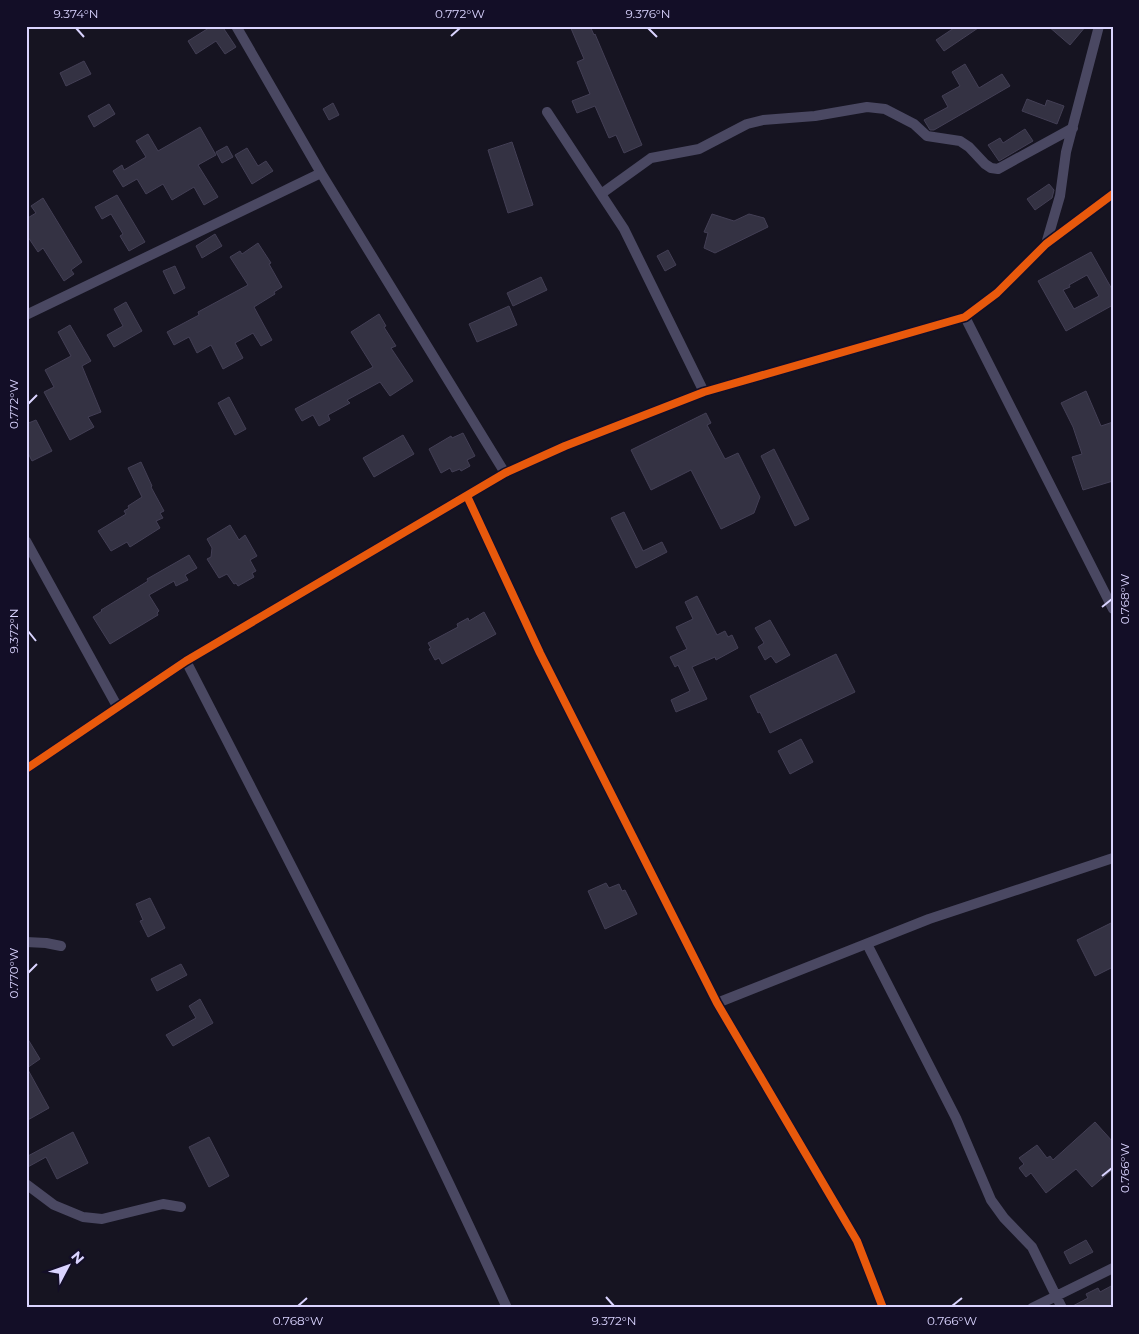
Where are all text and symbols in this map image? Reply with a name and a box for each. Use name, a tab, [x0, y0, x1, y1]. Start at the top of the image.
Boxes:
text: 9.374°N	[53, 6, 99, 21]
text: 0.772°W	[435, 6, 485, 21]
text: 9.376°N	[625, 6, 671, 21]
text: 0.772°W	[6, 379, 21, 429]
text: 0.768°W	[1117, 574, 1132, 624]
text: 9.372°N	[6, 608, 21, 654]
text: 0.770°W	[6, 948, 21, 998]
text: 0.766°W	[1117, 1143, 1132, 1193]
north arrow	[42, 1242, 92, 1292]
text: N	[67, 1247, 88, 1268]
text: 0.768°W	[273, 1313, 323, 1328]
text: 9.372°N	[591, 1313, 637, 1328]
text: 0.766°W	[927, 1313, 977, 1328]

